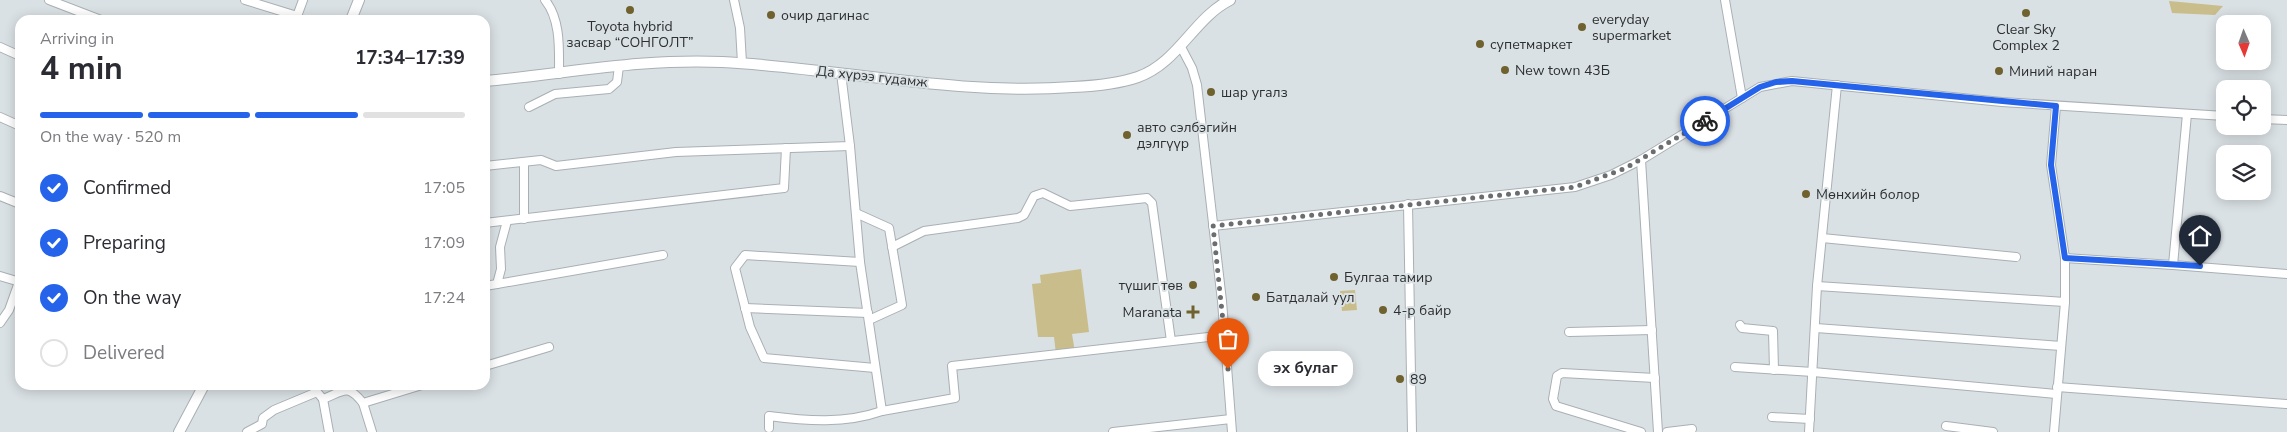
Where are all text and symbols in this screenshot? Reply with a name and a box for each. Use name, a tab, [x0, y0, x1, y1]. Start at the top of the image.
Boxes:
marker: Toyota hybrid засвар “СОНГОЛТ”	[624, 4, 636, 16]
place label: очир дагинас	[781, 6, 870, 25]
marker: Clear Sky Complex 2	[2020, 7, 2032, 19]
marker: очир дагинас	[765, 9, 777, 21]
place label: everyday supermarket	[1592, 10, 1671, 45]
north arrow	[2216, 15, 2271, 70]
map controls	[2216, 15, 2271, 200]
place label: Toyota hybrid засвар “СОНГОЛТ”	[567, 17, 693, 52]
place label: Clear Sky Complex 2	[1992, 20, 2060, 55]
marker: everyday supermarket	[1576, 21, 1588, 33]
text: Arriving in	[40, 28, 114, 50]
place label: супетмаркет	[1490, 35, 1573, 54]
marker: супетмаркет	[1474, 38, 1486, 50]
text: 17:34–17:39	[355, 45, 465, 71]
text: 4 min	[40, 47, 123, 90]
street label: Да хүрээ гудамж	[815, 61, 928, 92]
place label: New town 43Б	[1515, 61, 1610, 80]
place label: Миний наран	[2009, 62, 2097, 81]
marker: New town 43Б	[1499, 64, 1511, 76]
marker: Миний наран	[1993, 65, 2005, 77]
button: locate	[2216, 80, 2271, 135]
place label: шар угалз	[1221, 83, 1288, 102]
marker: шар угалз	[1205, 86, 1217, 98]
courier	[1680, 96, 1730, 146]
icon: bike	[1691, 107, 1719, 135]
place label: авто сэлбэгийн дэлгүүр	[1137, 118, 1237, 153]
text: On the way · 520 m	[40, 126, 181, 148]
marker: авто сэлбэгийн дэлгүүр	[1121, 129, 1133, 141]
button: layers	[2216, 145, 2271, 200]
icon: check	[40, 174, 68, 202]
text: Confirmed	[83, 175, 171, 201]
text: 17:05	[423, 177, 465, 199]
place label: Мөнхийн болор	[1816, 185, 1920, 204]
marker: Мөнхийн болор	[1800, 188, 1812, 200]
pin	[2179, 215, 2221, 266]
icon: home	[2186, 222, 2214, 250]
icon: check	[40, 229, 68, 257]
text: Preparing	[83, 230, 166, 256]
text: 17:09	[423, 232, 465, 254]
place label: Булгаа тамир	[1344, 268, 1432, 287]
marker: Булгаа тамир	[1328, 271, 1340, 283]
place label: түшиг төв	[1119, 276, 1183, 295]
marker: түшиг төв	[1187, 279, 1199, 291]
icon: check	[40, 284, 68, 312]
text: On the way	[83, 285, 181, 311]
text: 17:24	[423, 287, 465, 309]
place label: Батдалай уул	[1266, 288, 1354, 307]
marker: Батдалай уул	[1250, 291, 1262, 303]
place label: 4-р байр	[1393, 301, 1451, 320]
place label: Maranata	[1123, 303, 1182, 322]
marker: 4-р байр	[1377, 304, 1389, 316]
marker: Maranata	[1186, 305, 1200, 319]
pin	[1207, 318, 1249, 369]
icon: bag	[1214, 325, 1242, 353]
text: Delivered	[83, 340, 165, 366]
callout: эх булаг	[1258, 352, 1353, 386]
text: эх булаг	[1273, 357, 1338, 379]
place label: 89	[1410, 370, 1427, 389]
marker: 89	[1394, 373, 1406, 385]

